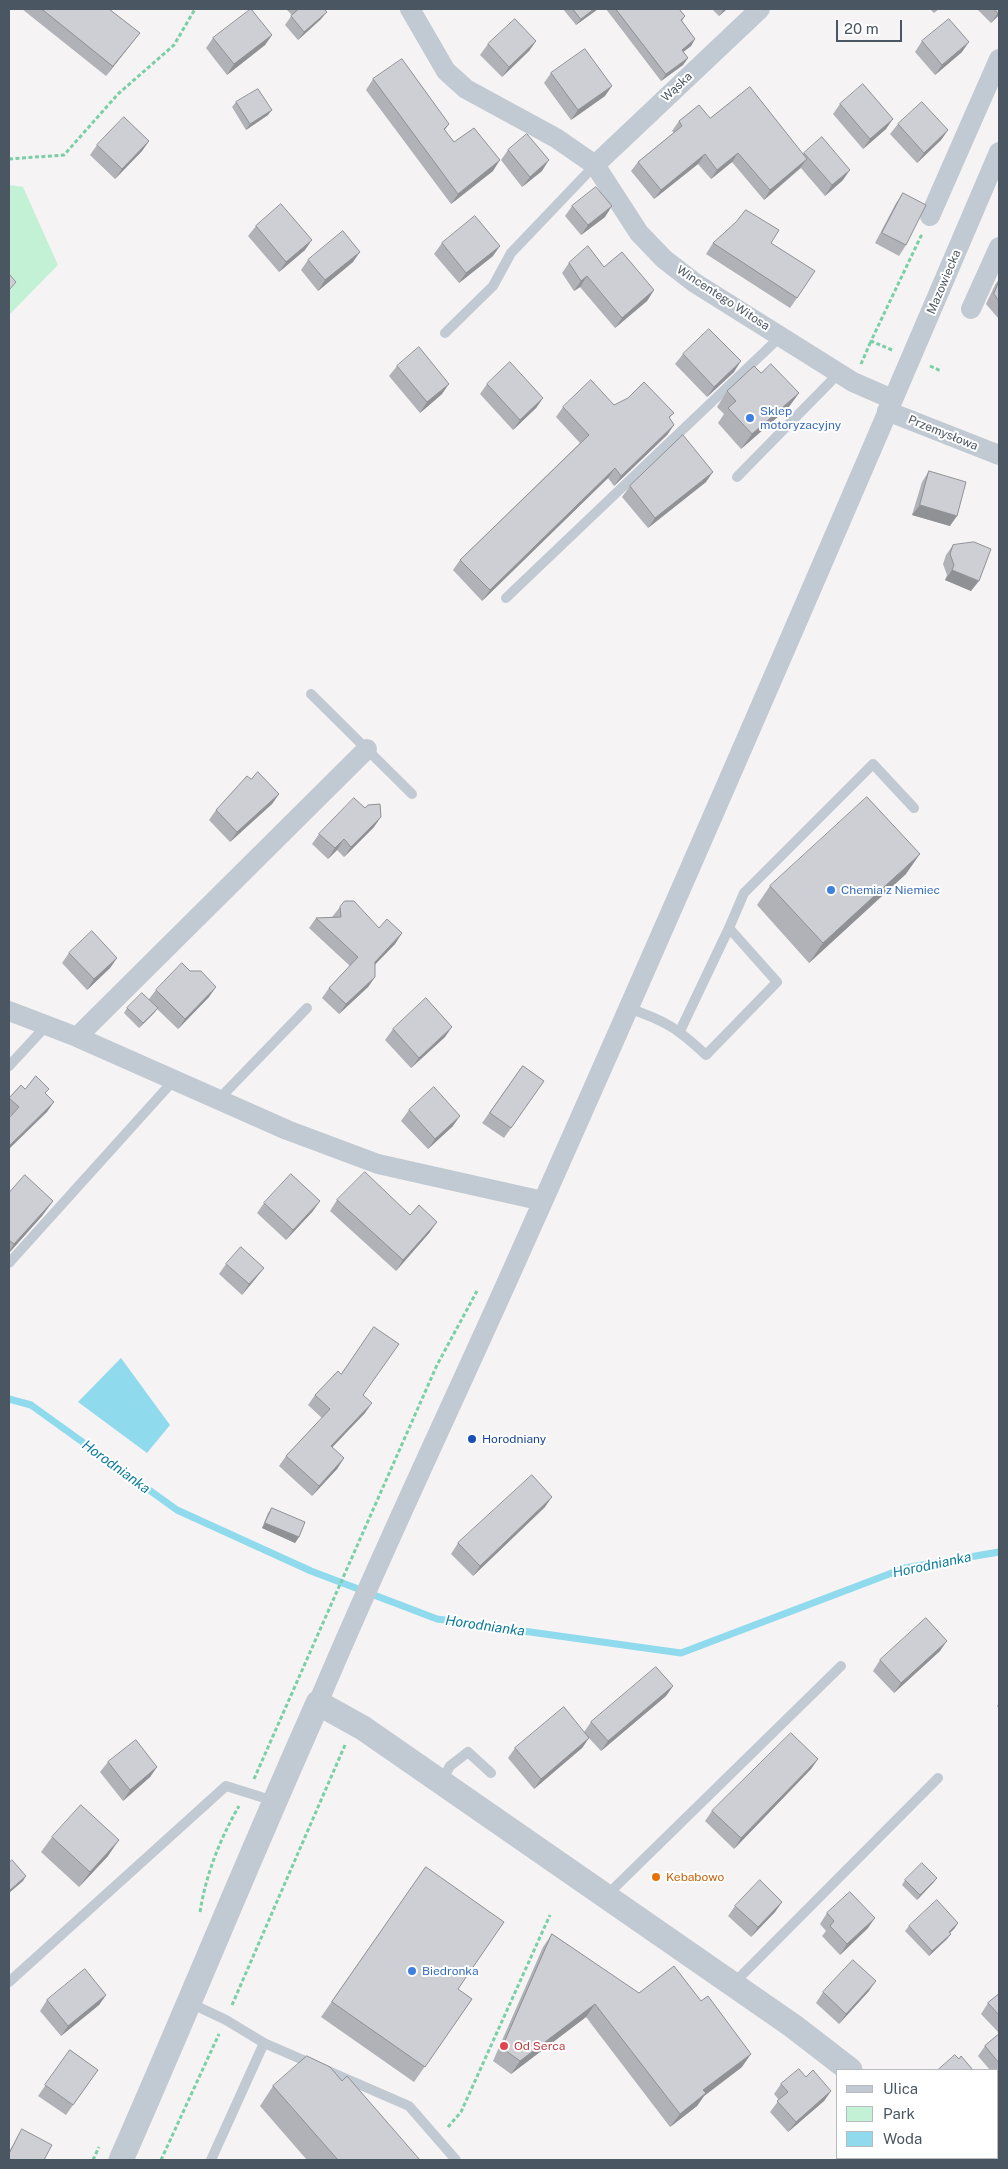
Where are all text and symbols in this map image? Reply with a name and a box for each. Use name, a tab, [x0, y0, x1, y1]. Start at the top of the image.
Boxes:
scale bar	[838, 10, 904, 42]
text: 20 m	[844, 20, 879, 37]
street label: Wąska	[659, 69, 695, 105]
street label: Mazowiecka	[924, 248, 964, 316]
street label: Wincentego Witosa	[674, 263, 772, 333]
place label: Sklep motoryzacyjny	[760, 404, 841, 432]
marker: Sklep motoryzacyjny	[744, 412, 756, 424]
street label: Przemysłowa	[906, 412, 980, 454]
place label: Chemia z Niemiec	[841, 883, 940, 897]
marker: Chemia z Niemiec	[825, 884, 837, 896]
place label: Horodniany	[482, 1432, 546, 1446]
marker: Horodniany	[466, 1433, 478, 1445]
water label: Horodnianka	[79, 1437, 153, 1497]
water label: Horodnianka	[891, 1548, 973, 1582]
water label: Horodnianka	[444, 1612, 526, 1640]
place label: Kebabowo	[666, 1870, 724, 1884]
marker: Kebabowo	[650, 1871, 662, 1883]
place label: Biedronka	[422, 1964, 479, 1978]
marker: Biedronka	[406, 1965, 418, 1977]
place label: Od Serca	[514, 2039, 565, 2053]
marker: Od Serca	[498, 2040, 510, 2052]
legend	[836, 2069, 998, 2159]
text: Ulica	[883, 2080, 918, 2097]
text: Park	[883, 2105, 915, 2122]
text: Woda	[883, 2130, 922, 2147]

